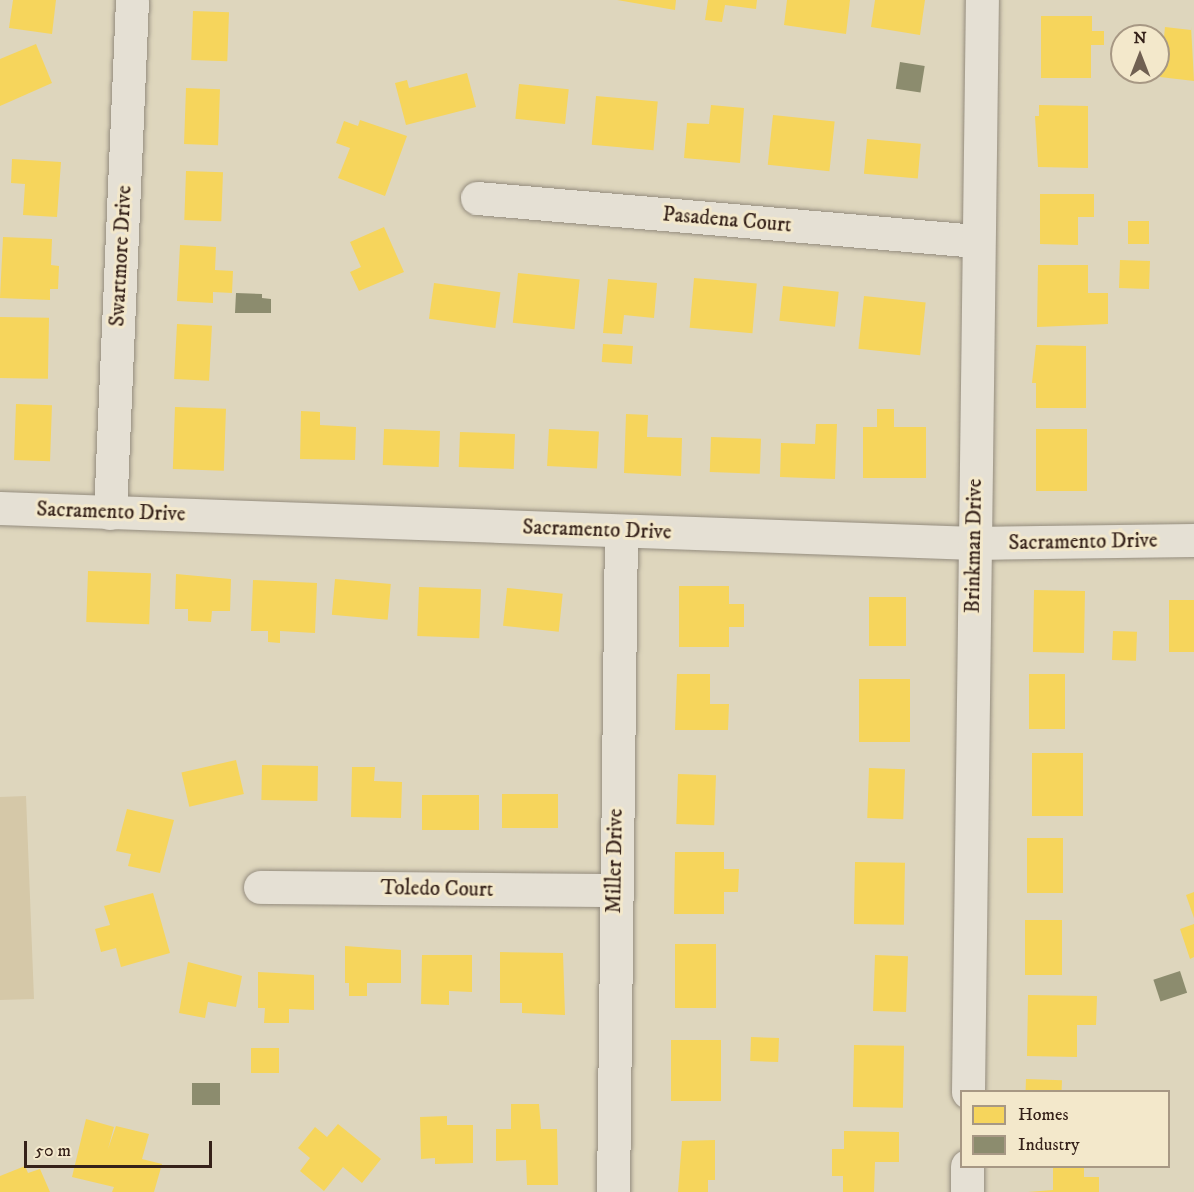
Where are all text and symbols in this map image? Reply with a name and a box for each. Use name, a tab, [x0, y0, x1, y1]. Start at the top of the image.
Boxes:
north arrow	[1110, 24, 1170, 84]
text: N	[1133, 28, 1147, 48]
street label: Swartmore Drive	[105, 185, 137, 327]
street label: Pasadena Court	[661, 202, 793, 238]
street label: Brinkman Drive	[960, 478, 988, 614]
street label: Sacramento Drive	[36, 497, 186, 527]
street label: Sacramento Drive	[522, 515, 672, 545]
street label: Sacramento Drive	[1008, 528, 1158, 556]
street label: Miller Drive	[601, 808, 629, 914]
street label: Toledo Court	[380, 875, 494, 903]
legend	[960, 1090, 1170, 1168]
text: Homes	[1018, 1104, 1069, 1126]
scale bar	[27, 1129, 214, 1167]
text: Industry	[1018, 1134, 1079, 1156]
text: 50 m	[35, 1140, 71, 1162]

